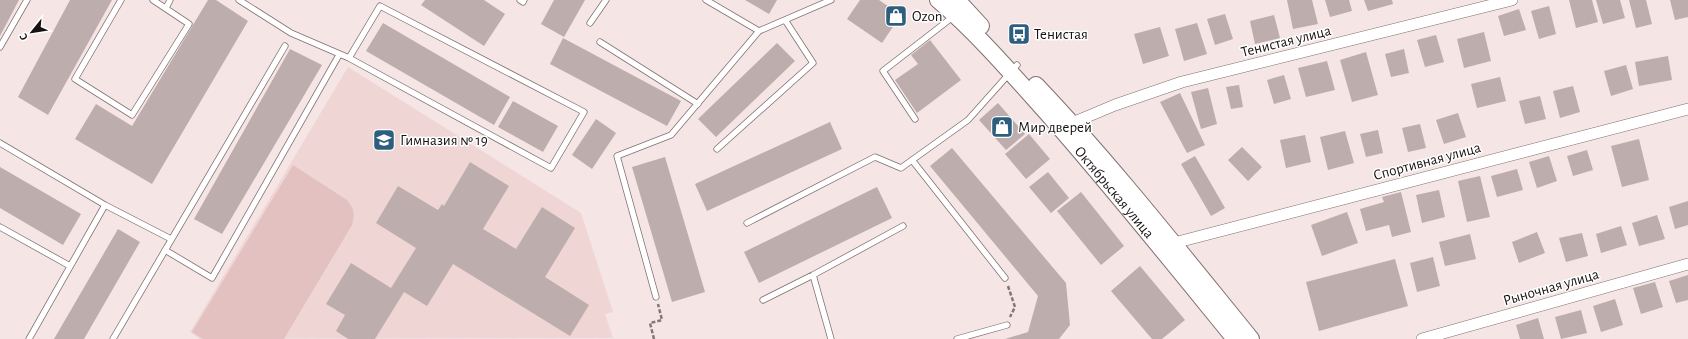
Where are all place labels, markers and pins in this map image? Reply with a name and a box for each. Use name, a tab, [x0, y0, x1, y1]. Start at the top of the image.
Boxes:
shop icon: Ozon	[883, 3, 909, 29]
place label: Ozon	[912, 9, 942, 24]
bus stop icon: Тенистая	[1006, 21, 1032, 47]
place label: Тенистая	[1034, 27, 1088, 42]
shop icon: Мир дверей	[989, 114, 1015, 140]
place label: Мир дверей	[1018, 120, 1092, 135]
school or university icon: Гимназия № 19	[371, 127, 397, 153]
place label: Гимназия № 19	[400, 133, 488, 148]

